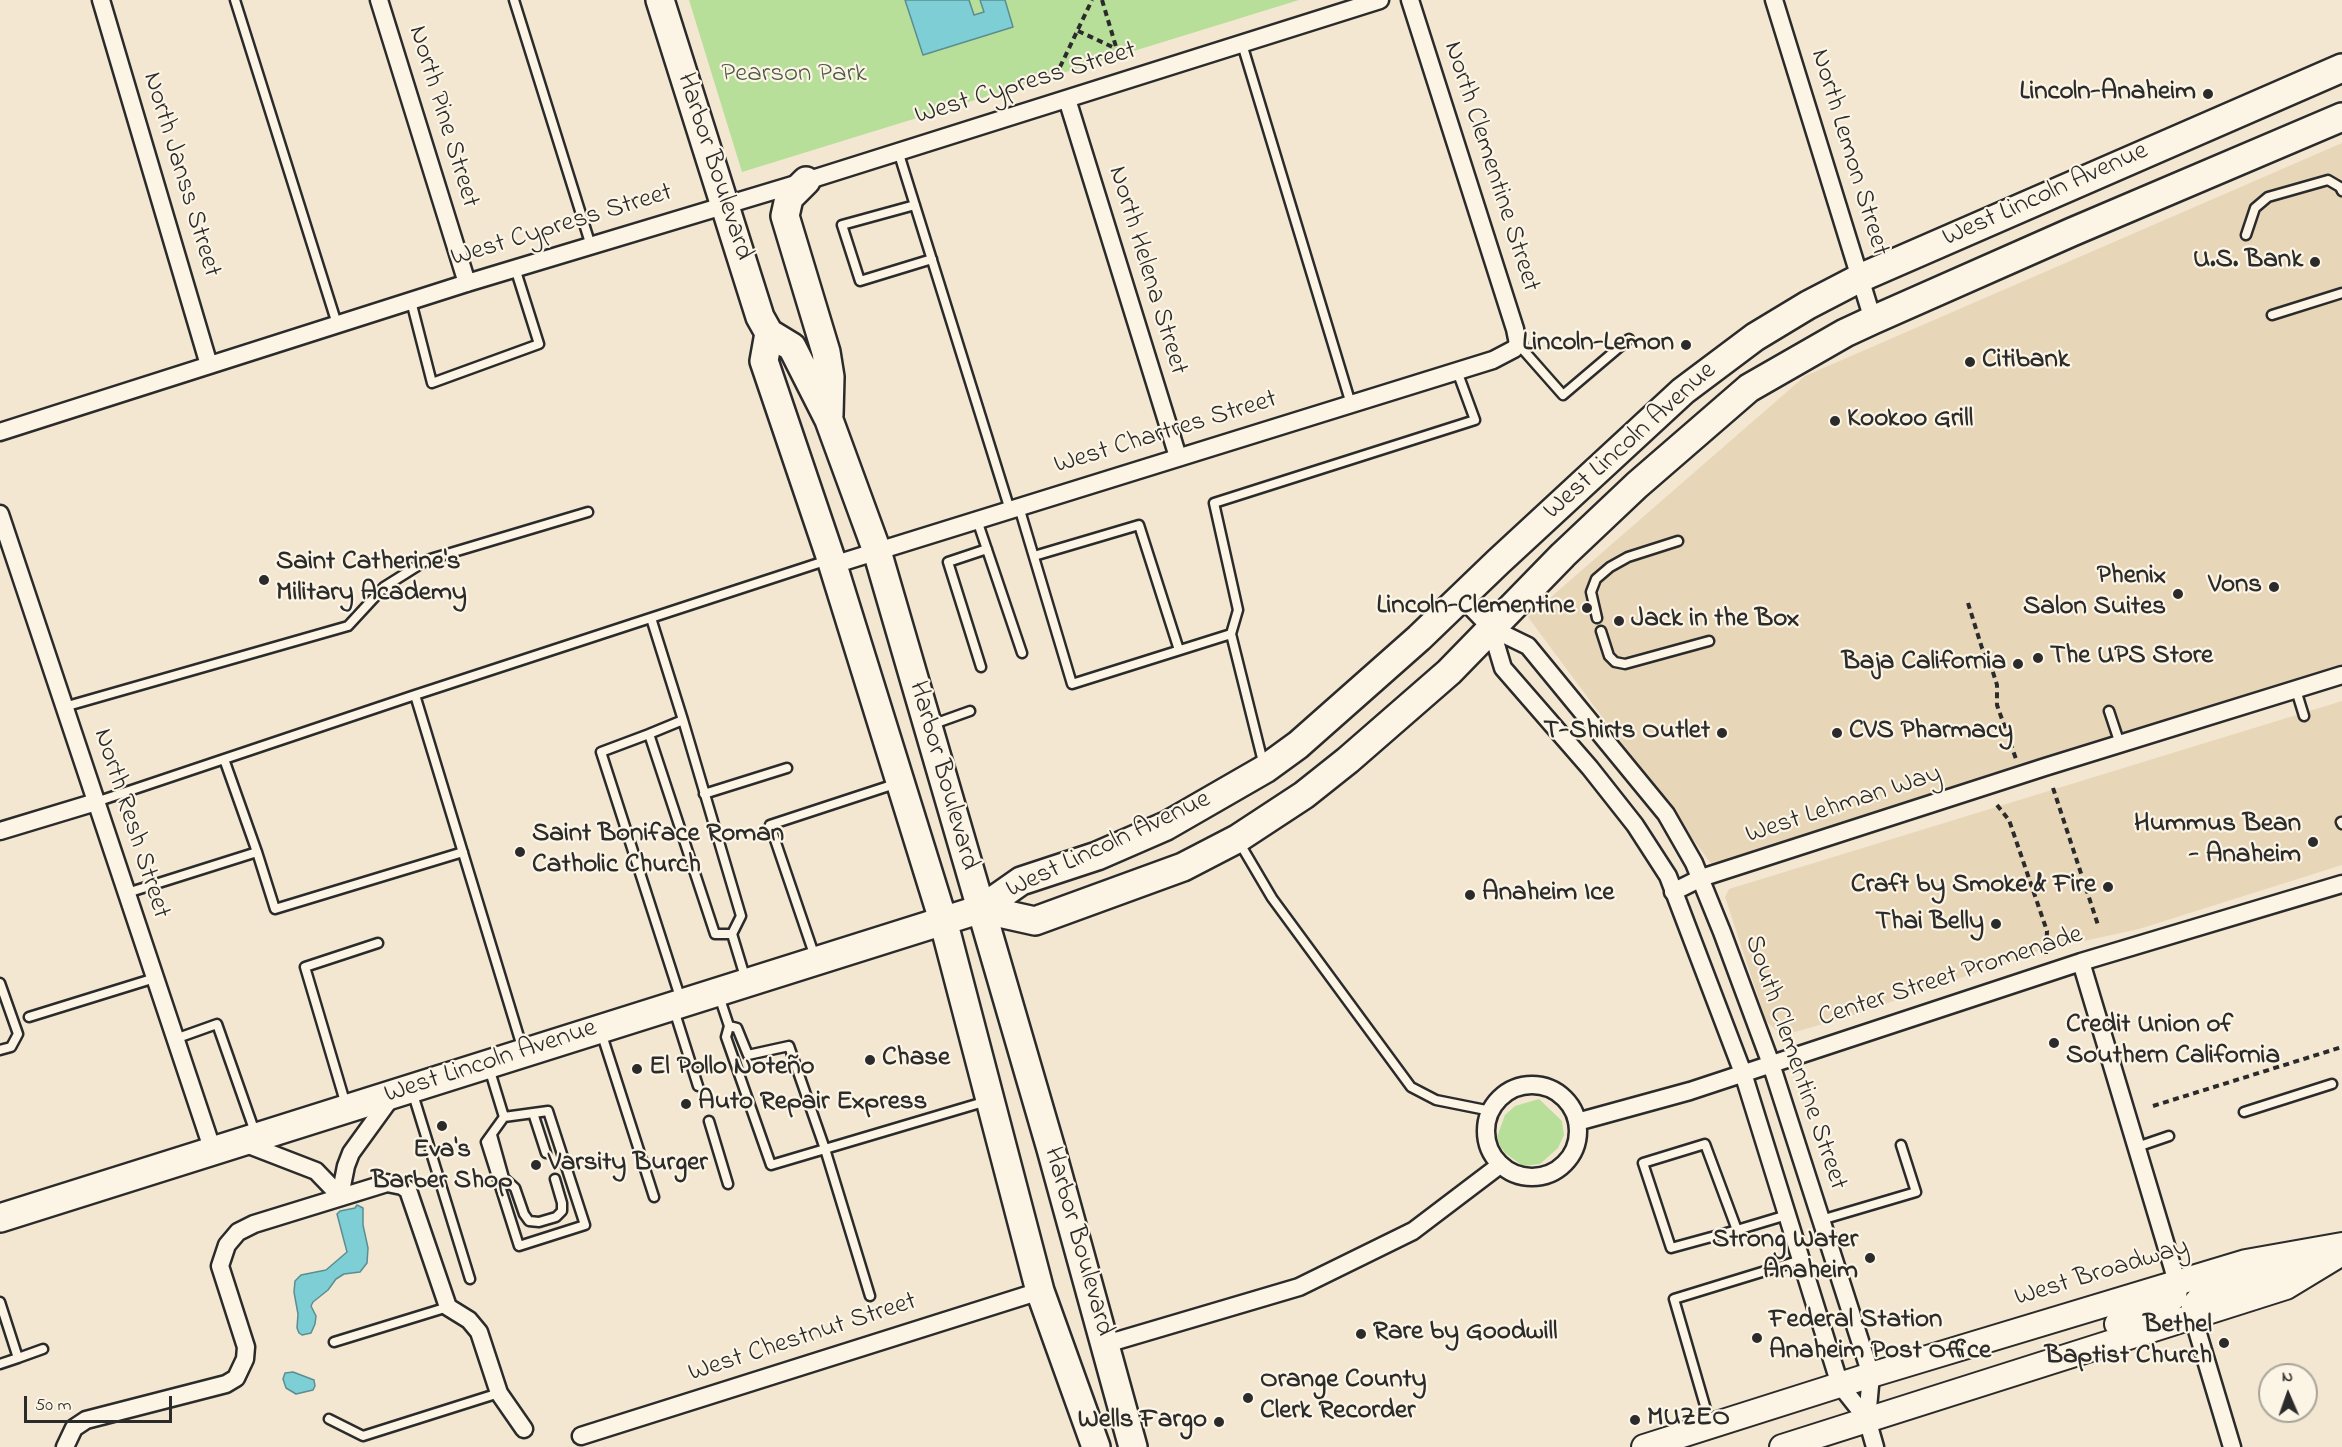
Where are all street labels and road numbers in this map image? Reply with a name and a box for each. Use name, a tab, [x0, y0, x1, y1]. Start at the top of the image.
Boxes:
street label: North Pine Street	[399, 22, 485, 212]
street label: West Cypress Street	[911, 36, 1141, 134]
street label: North Clementine Street	[1434, 38, 1546, 296]
street label: North Lemon Street	[1801, 46, 1895, 260]
street label: North Janss Street	[133, 69, 227, 281]
street label: Harbor Boulevard	[667, 69, 759, 265]
street label: West Lincoln Avenue	[1938, 136, 2154, 256]
street label: North Helena Street	[1099, 163, 1193, 379]
street label: West Cypress Street	[447, 178, 677, 276]
street label: West Lincoln Avenue	[1538, 356, 1724, 528]
street label: West Chartres Street	[1051, 385, 1281, 483]
street label: Harbor Boulevard	[900, 678, 984, 874]
street label: North Resh Street	[84, 725, 176, 923]
street label: West Lehman Way	[1742, 759, 1946, 853]
street label: West Lincoln Avenue	[1002, 785, 1216, 907]
street label: Center Street Promenade	[1815, 920, 2087, 1036]
street label: South Clementine Street	[1735, 931, 1853, 1195]
street label: West Lincoln Avenue	[381, 1013, 601, 1113]
street label: Harbor Boulevard	[1035, 1144, 1119, 1340]
street label: West Broadway	[2011, 1232, 2193, 1316]
street label: West Chestnut Street	[685, 1287, 921, 1391]

